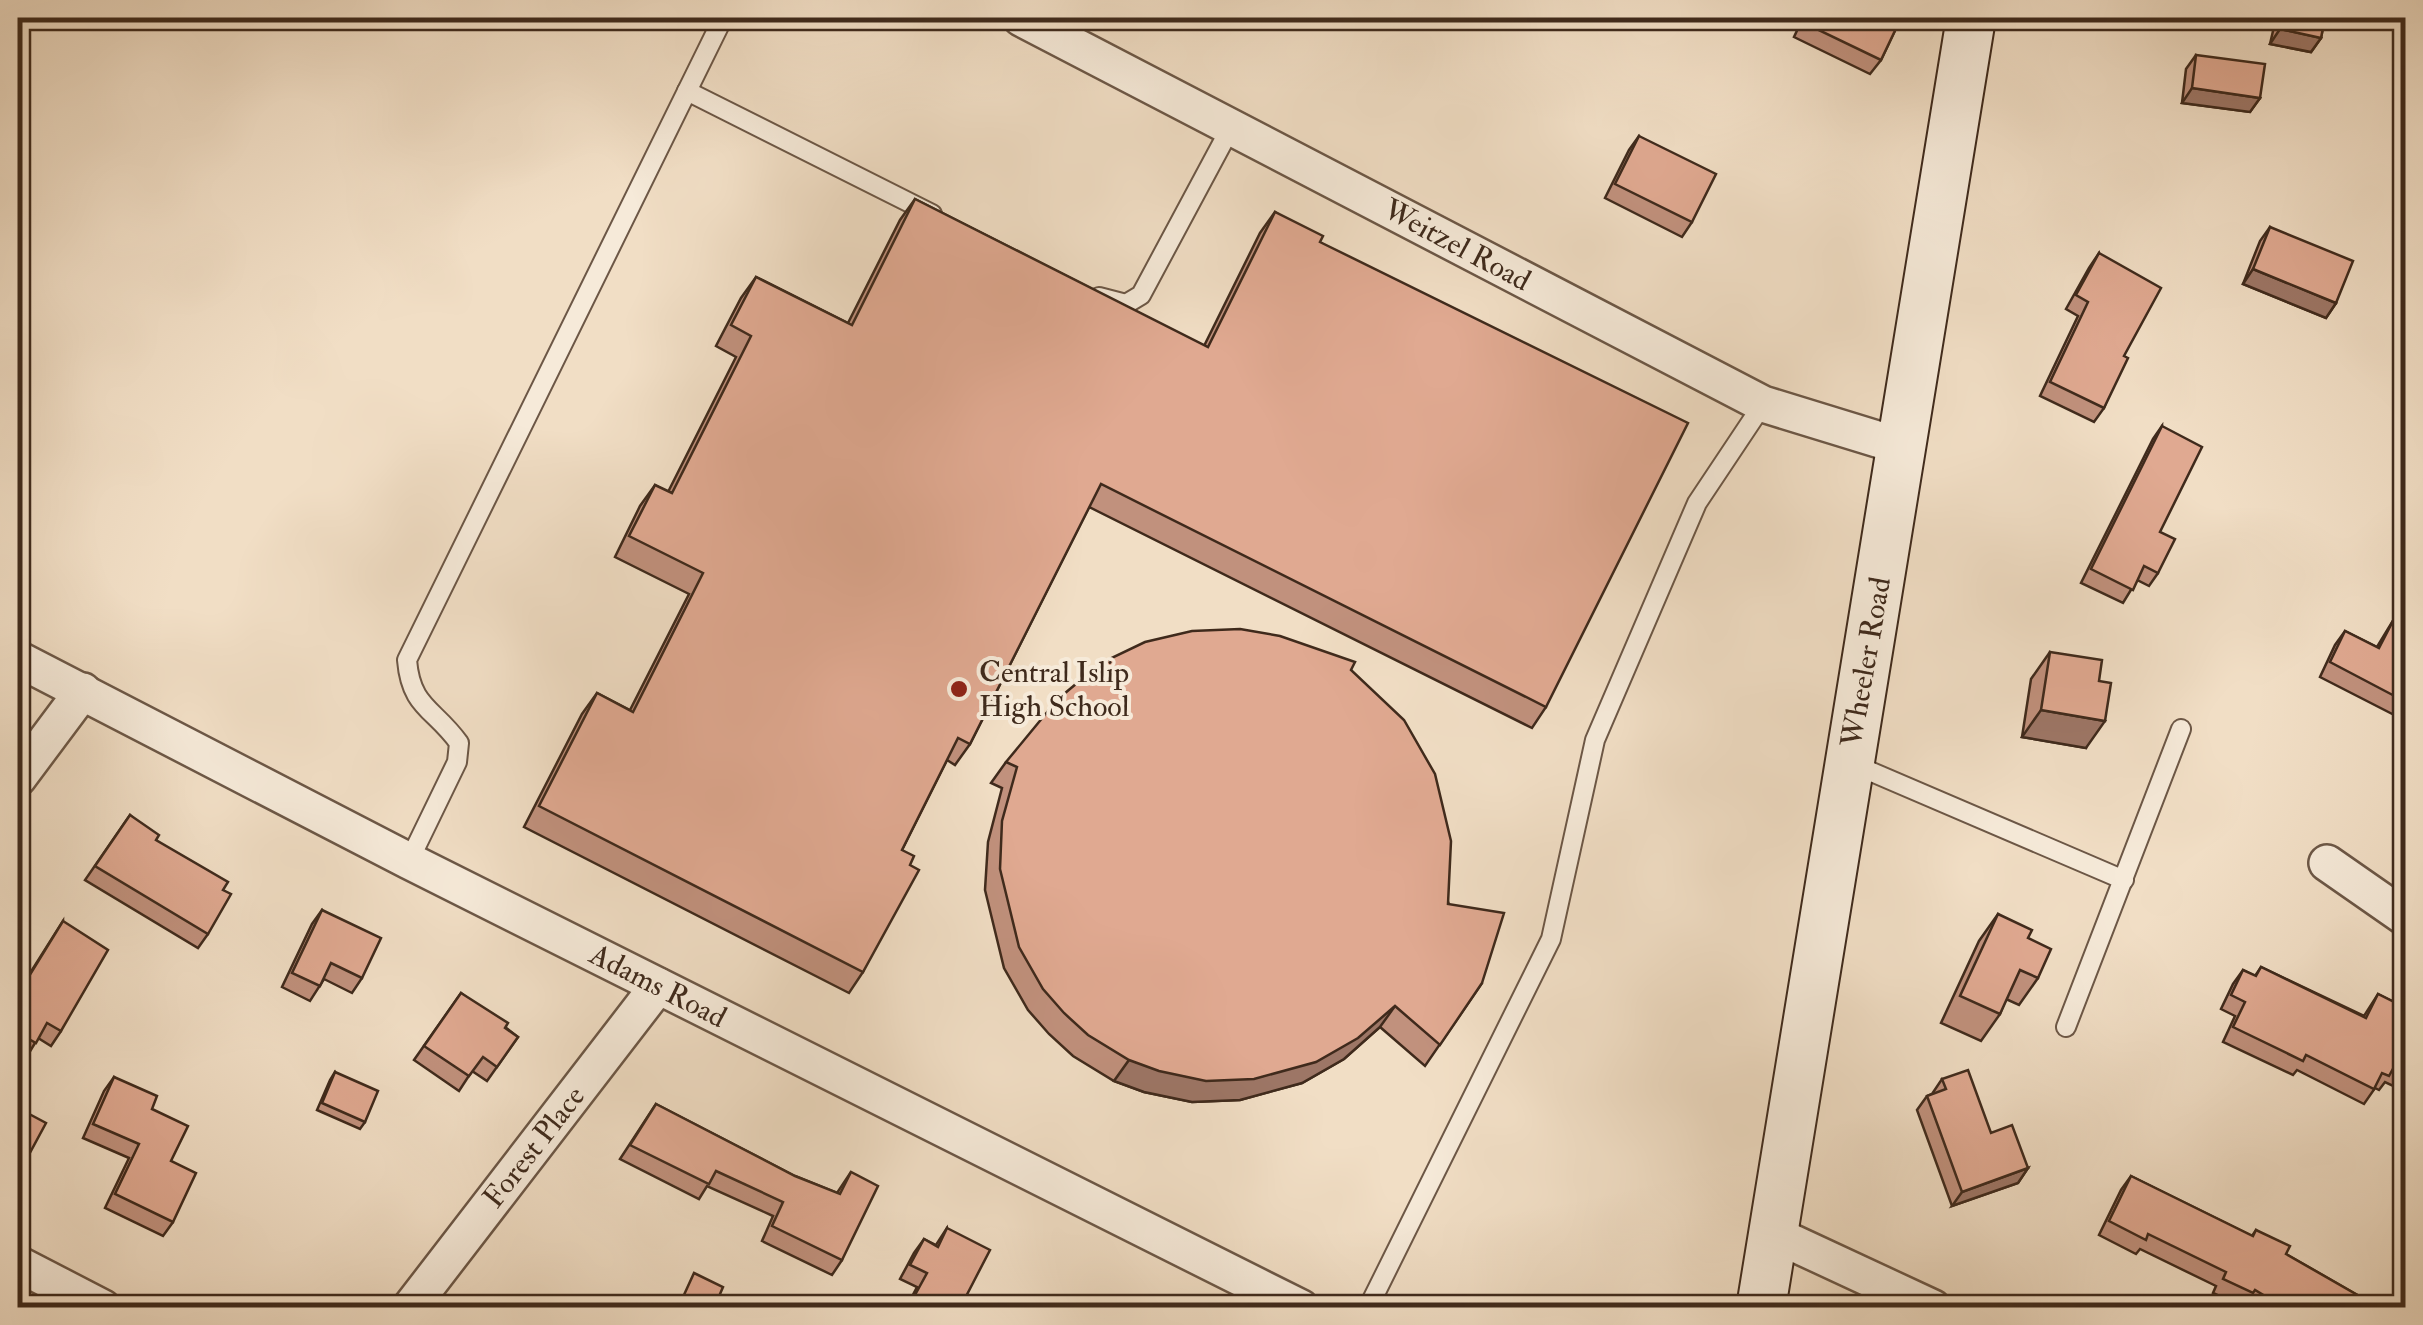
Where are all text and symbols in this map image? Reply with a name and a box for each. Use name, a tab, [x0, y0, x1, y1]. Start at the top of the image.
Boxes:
street label: Weitzel Road	[1376, 190, 1537, 299]
street label: Wheeler Road	[1833, 574, 1899, 751]
place label: Central Islip High School	[979, 654, 1130, 725]
marker: Central Islip High School	[948, 678, 970, 700]
street label: Adams Road	[582, 935, 733, 1036]
street label: Forest Place	[475, 1079, 593, 1215]

